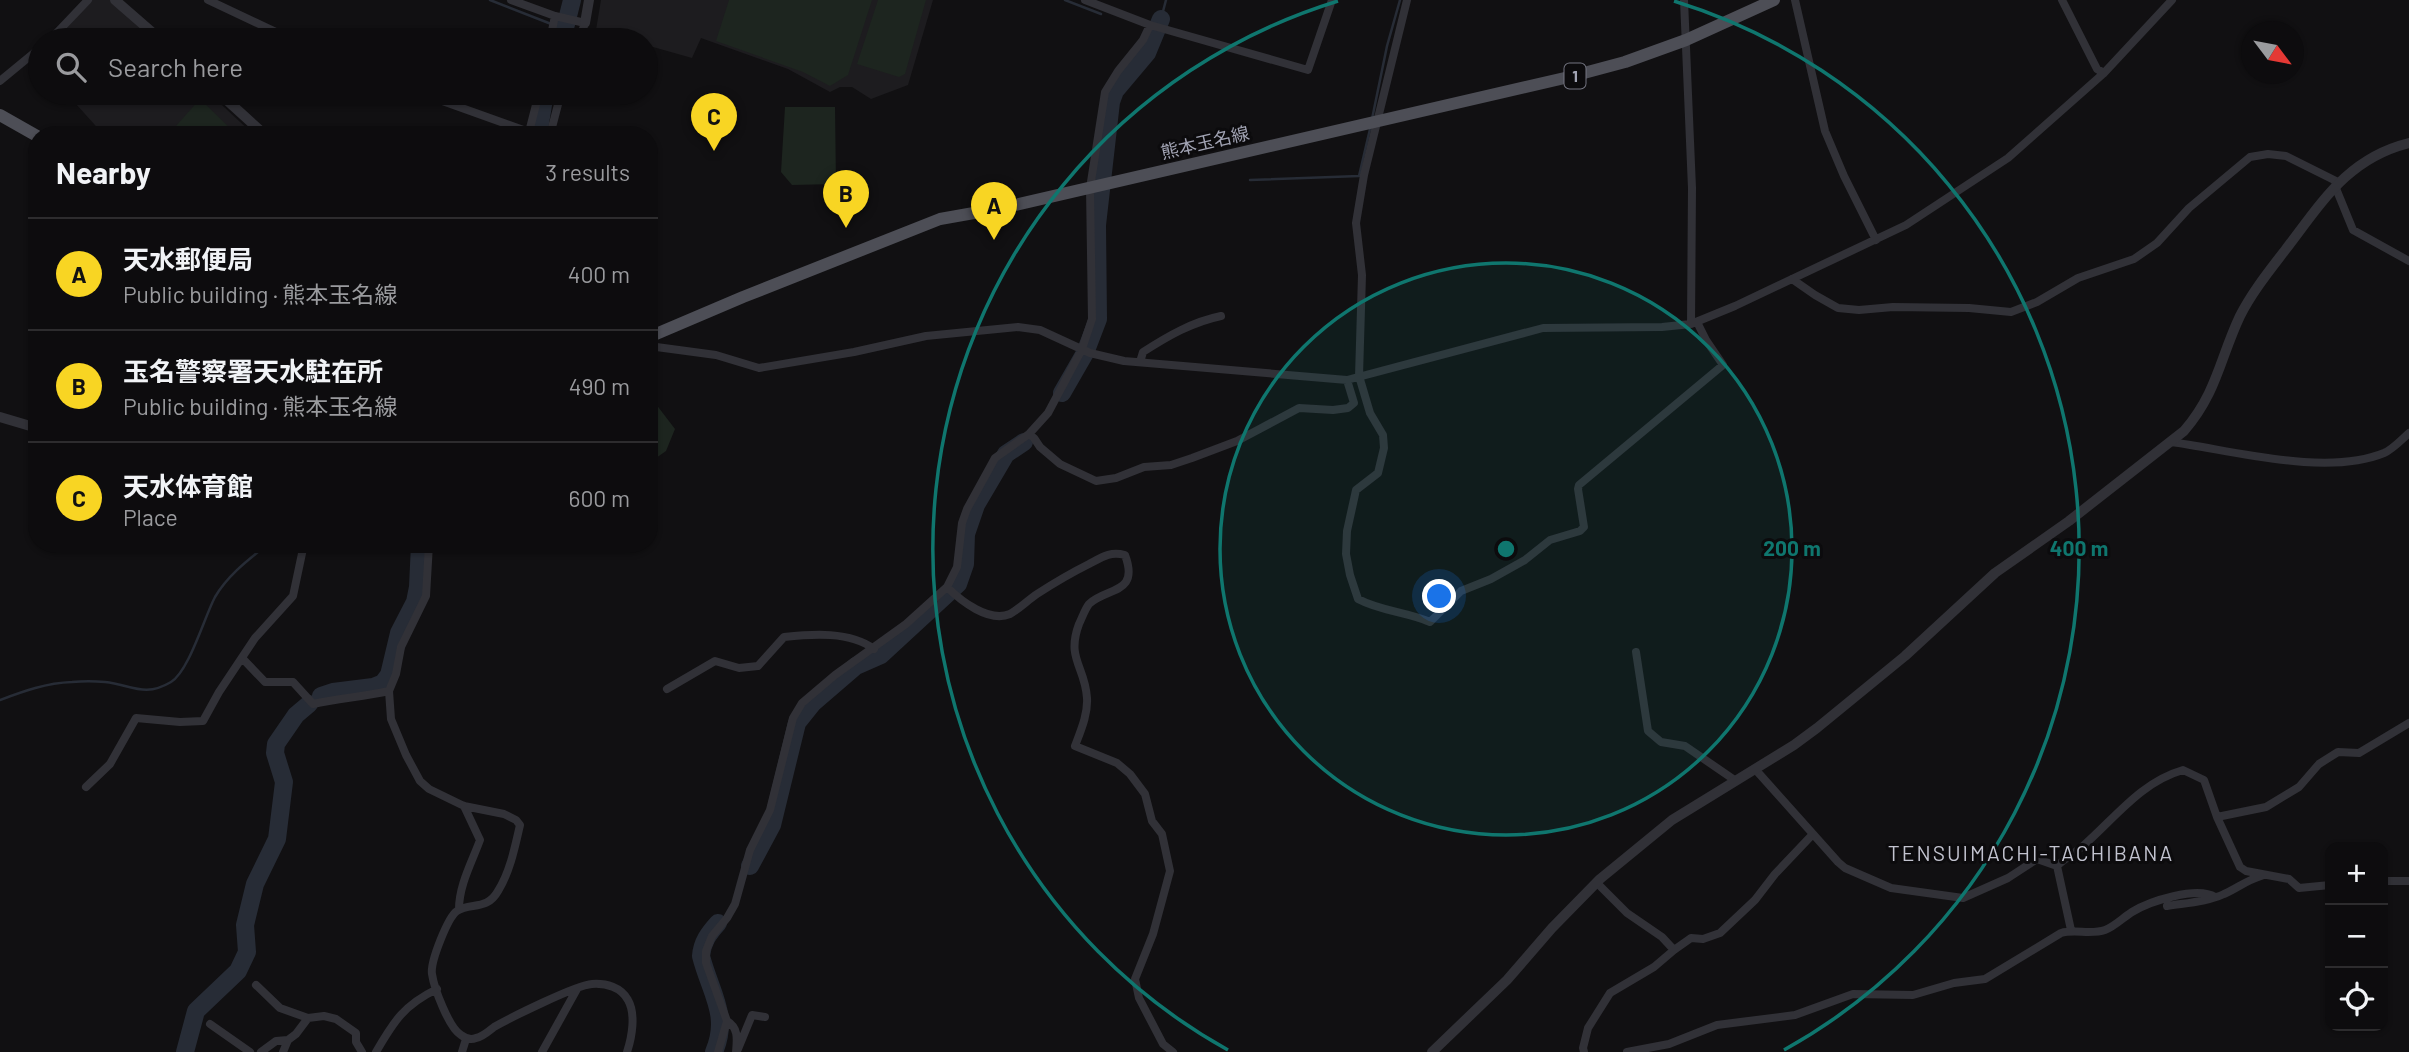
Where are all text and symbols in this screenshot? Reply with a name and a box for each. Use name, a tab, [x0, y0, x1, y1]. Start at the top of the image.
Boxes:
north arrow	[2241, 21, 2304, 84]
search box	[28, 28, 658, 105]
icon: search	[52, 48, 90, 86]
text: Search here	[108, 51, 243, 82]
road number: 1	[1564, 64, 1586, 88]
pin: C	[691, 93, 737, 151]
street label: 熊本玉名線	[1158, 121, 1251, 163]
text: Nearby	[56, 154, 151, 190]
text: 3 results	[545, 158, 630, 186]
pin: B	[823, 170, 869, 228]
pin: A	[971, 182, 1017, 240]
text: 天水郵便局	[123, 243, 253, 274]
text: A	[71, 260, 87, 288]
text: 400 m	[568, 260, 630, 288]
text: Public building · 熊本玉名線	[123, 280, 397, 308]
text: 玉名警察署天水駐在所	[123, 355, 383, 386]
text: B	[72, 372, 86, 400]
text: 490 m	[569, 372, 630, 400]
text: Public building · 熊本玉名線	[123, 392, 397, 420]
text: 天水体育館	[123, 470, 253, 501]
text: C	[72, 484, 86, 512]
text: 600 m	[569, 484, 630, 512]
text: Place	[123, 503, 178, 531]
text: 200 m	[1763, 535, 1821, 560]
text: 400 m	[2050, 535, 2108, 560]
centre of rings	[1494, 537, 1518, 561]
your location	[1422, 579, 1456, 613]
district label: TENSUIMACHI-TACHIBANA	[1888, 840, 2174, 865]
map controls	[2325, 842, 2388, 1031]
button: +	[2325, 842, 2388, 905]
button: −	[2325, 905, 2388, 968]
button: locate	[2325, 968, 2388, 1031]

